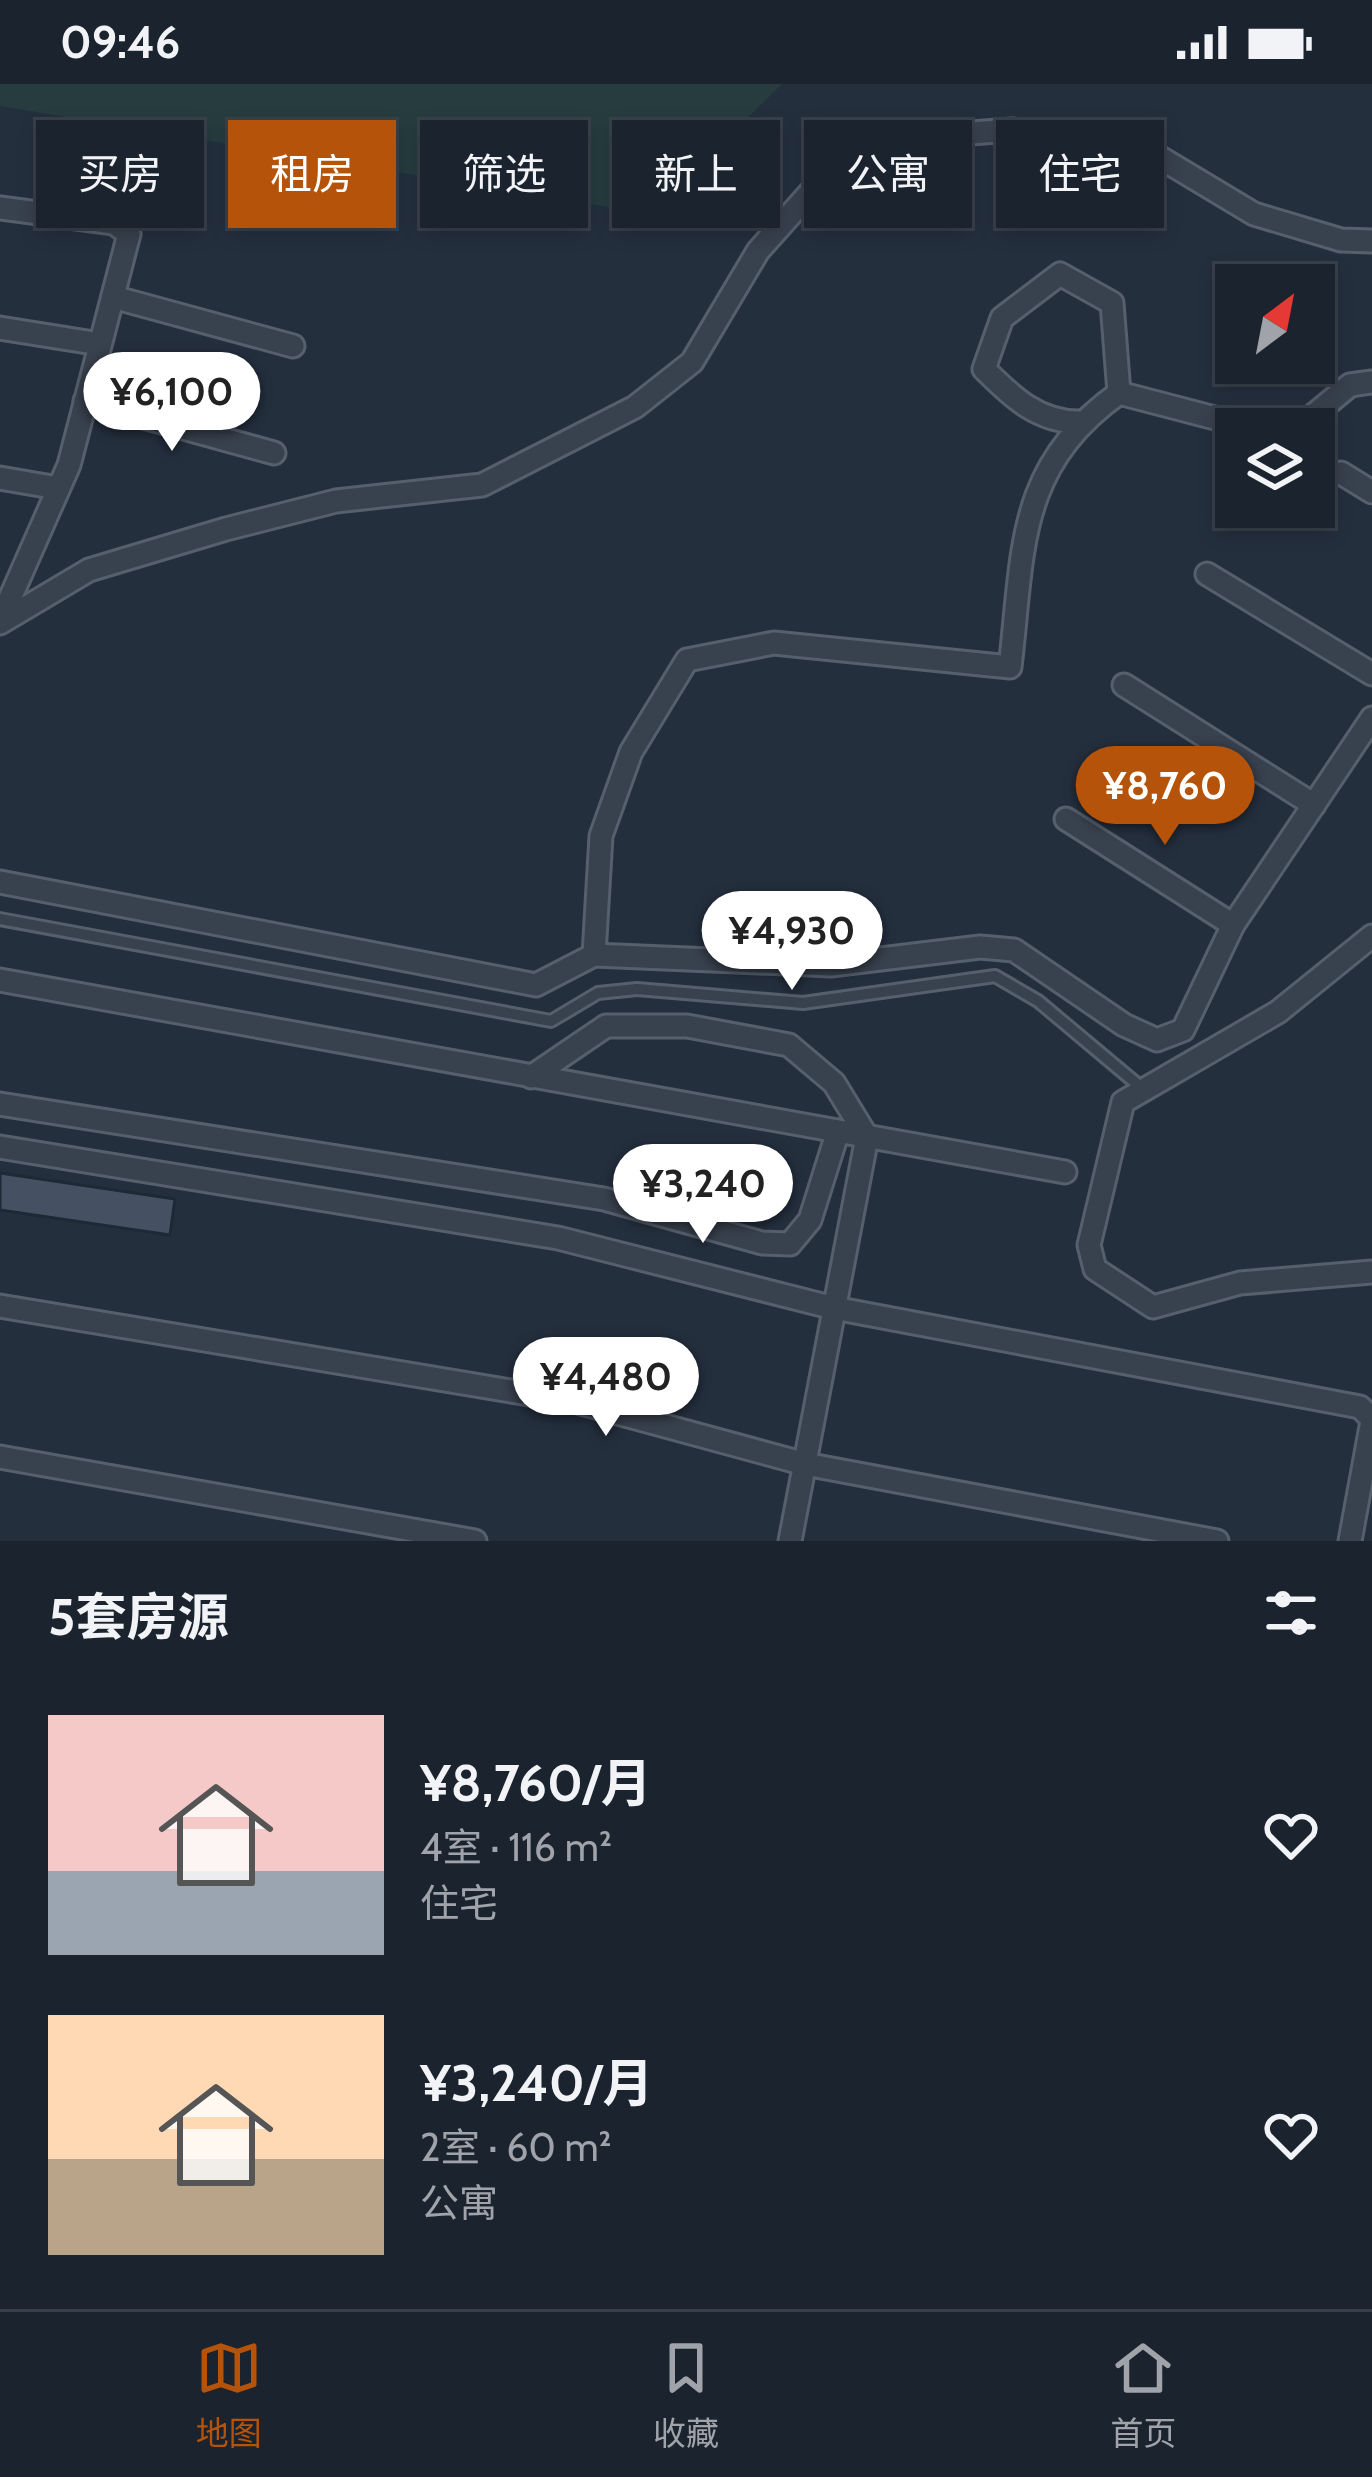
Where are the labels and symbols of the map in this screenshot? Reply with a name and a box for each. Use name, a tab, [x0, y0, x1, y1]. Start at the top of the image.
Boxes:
north arrow	[1215, 264, 1335, 384]
pin: ¥6,100	[74, 352, 270, 454]
pin: ¥8,760	[1067, 746, 1263, 848]
pin: ¥4,930	[694, 891, 890, 993]
pin: ¥3,240	[605, 1144, 801, 1246]
pin: ¥4,480	[508, 1337, 704, 1439]

